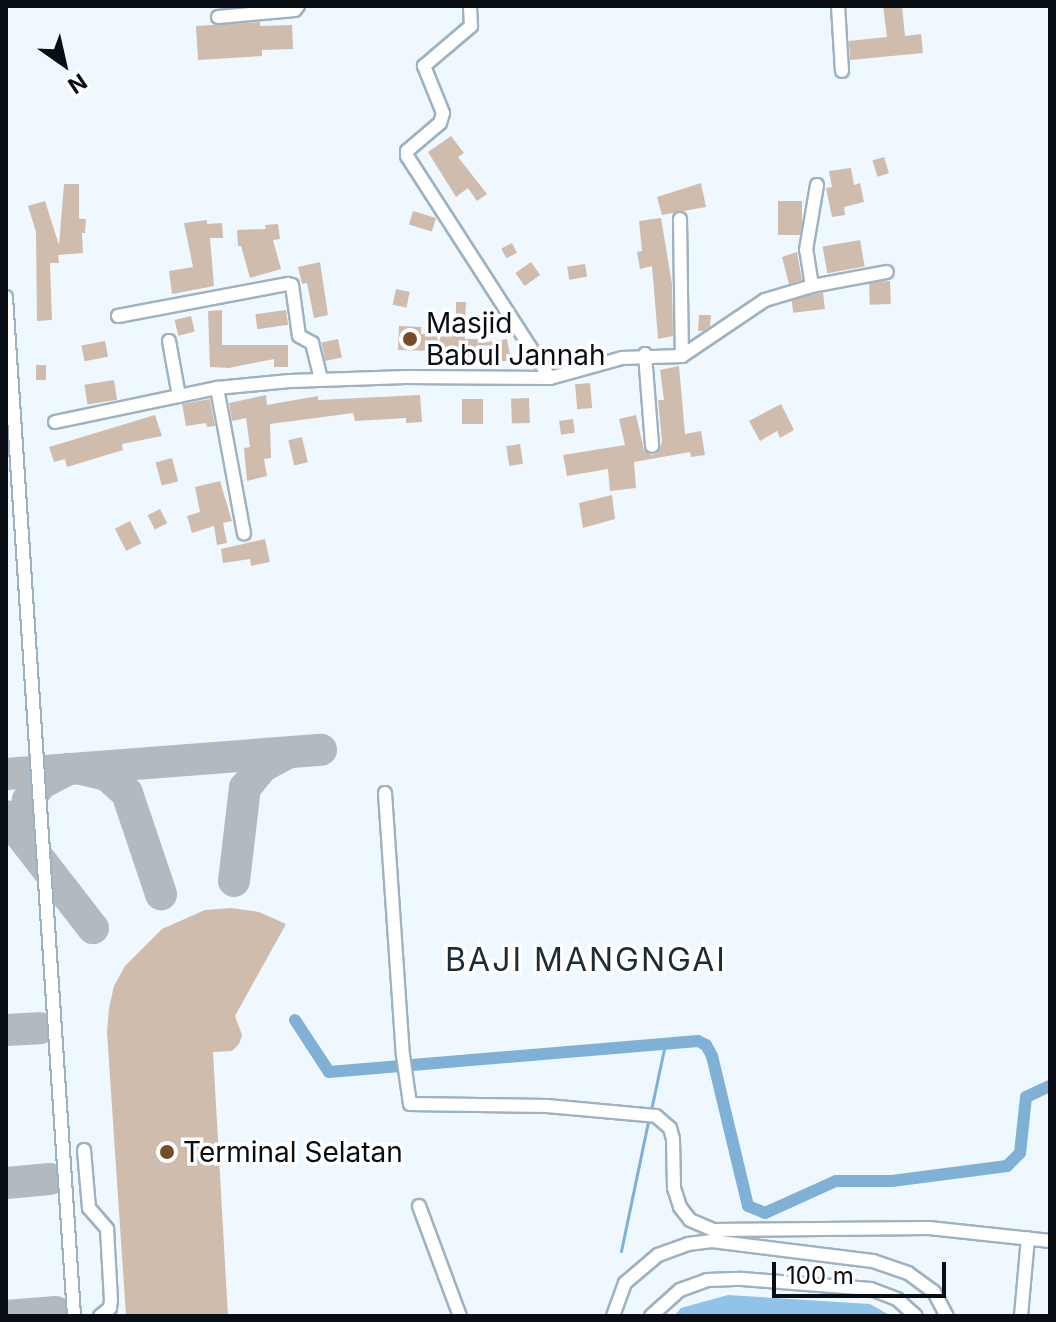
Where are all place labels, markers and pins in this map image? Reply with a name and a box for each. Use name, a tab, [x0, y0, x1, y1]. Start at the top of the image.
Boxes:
place label: Masjid Babul Jannah	[426, 306, 605, 372]
marker: Masjid Babul Jannah	[401, 330, 419, 348]
place label: Terminal Selatan	[183, 1135, 403, 1169]
marker: Terminal Selatan	[158, 1143, 176, 1161]

